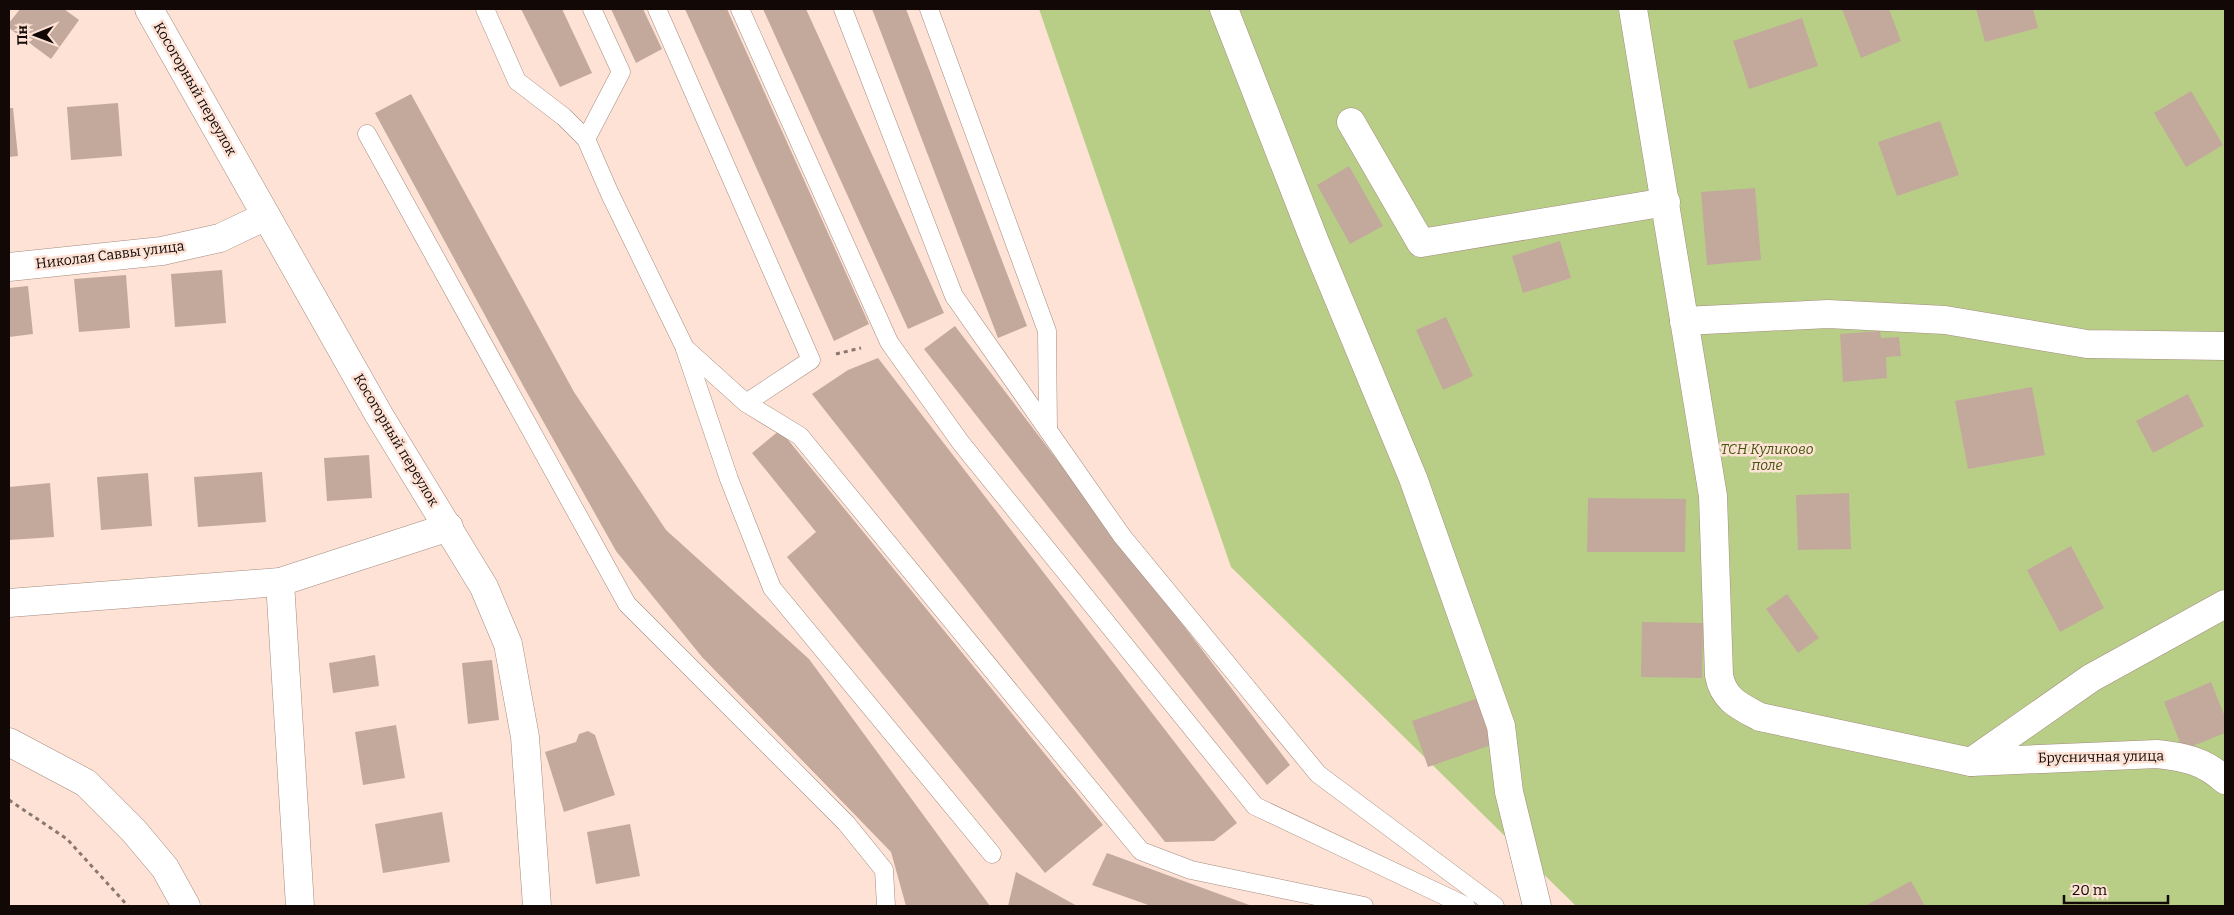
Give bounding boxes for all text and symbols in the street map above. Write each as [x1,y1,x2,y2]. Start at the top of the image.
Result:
north arrow [10,10,60,60]
street label: Косогорный переулок [150,19,241,160]
text: Пн [14,25,31,45]
street label: Николая Саввы улица [35,237,186,273]
street label: Косогорный переулок [350,371,443,510]
park label: ТСН Куликово поле [1720,441,1814,474]
street label: Брусничная улица [2038,747,2165,767]
scale bar [2064,872,2168,904]
text: 20 m [2072,881,2108,899]

